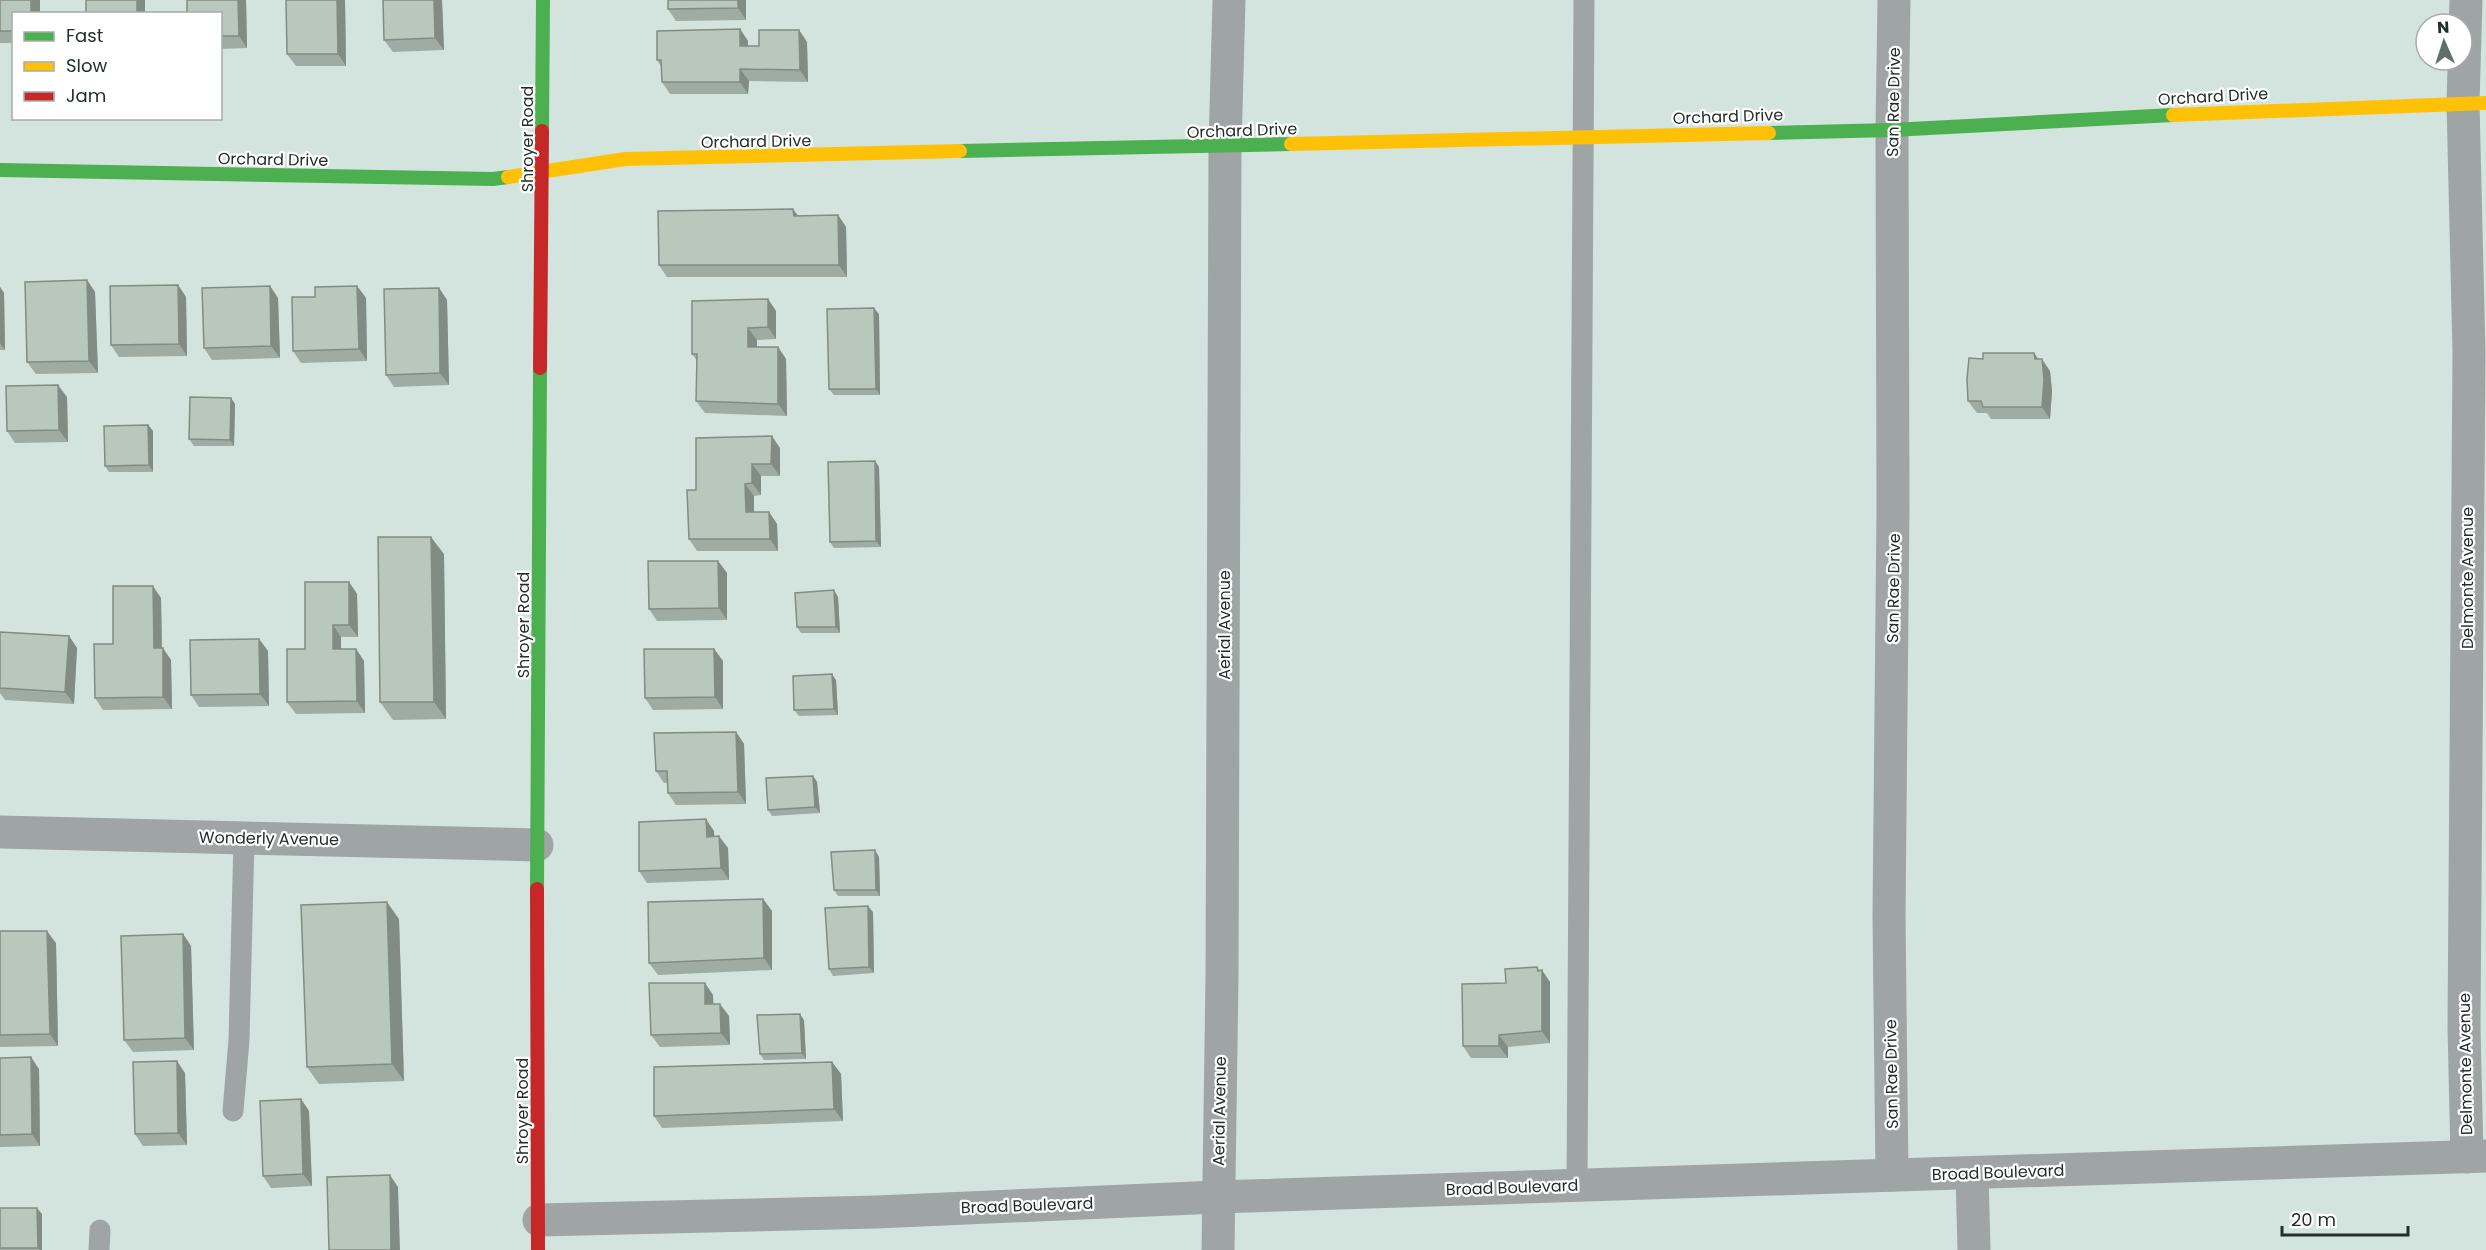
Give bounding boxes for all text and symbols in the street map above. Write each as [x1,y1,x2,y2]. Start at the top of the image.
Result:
legend [12,12,222,120]
north arrow [2414,12,2474,72]
text: N [2437,16,2450,39]
text: Fast [66,23,103,48]
street label: San Rae Drive [1881,47,1906,157]
text: Slow [66,53,108,78]
street label: Orchard Drive [2157,82,2269,111]
text: Jam [66,83,106,108]
street label: Shroyer Road [516,86,539,192]
street label: Orchard Drive [1672,103,1784,130]
street label: Orchard Drive [1186,117,1298,144]
street label: Orchard Drive [701,129,812,154]
street label: Orchard Drive [218,147,329,172]
street label: Delmonte Avenue [2456,507,2479,649]
street label: San Rae Drive [1881,533,1906,643]
street label: Aerial Avenue [1213,570,1236,680]
street label: Shroyer Road [512,572,535,678]
street label: Wonderly Avenue [199,826,339,851]
street label: Delmonte Avenue [2453,993,2478,1135]
street label: San Rae Drive [1879,1019,1904,1129]
street label: Aerial Avenue [1207,1056,1232,1166]
street label: Shroyer Road [511,1058,534,1164]
street label: Broad Boulevard [1931,1159,2065,1186]
street label: Broad Boulevard [1445,1174,1579,1201]
street label: Broad Boulevard [960,1192,1094,1219]
scale bar [2282,1199,2408,1237]
text: 20 m [2291,1207,2336,1232]

